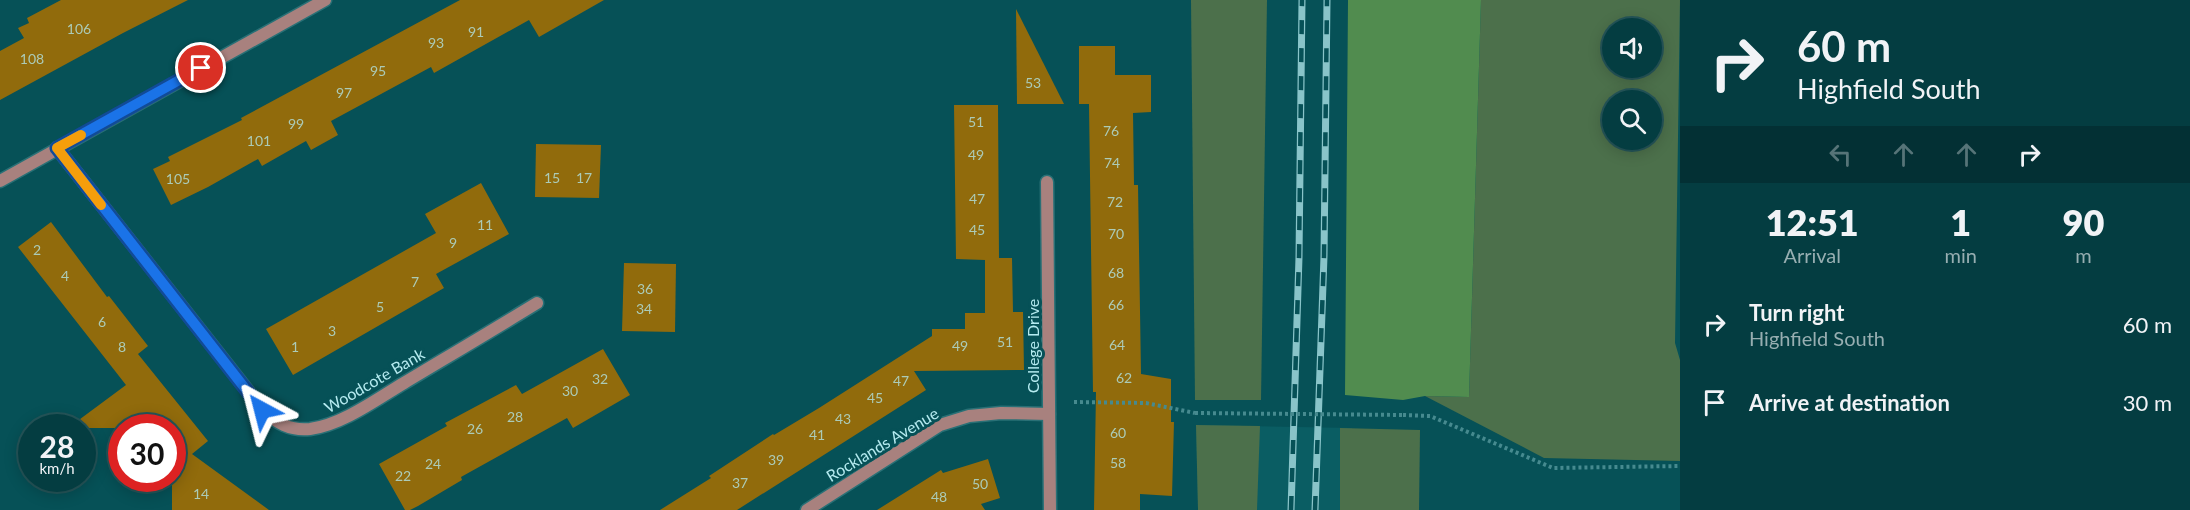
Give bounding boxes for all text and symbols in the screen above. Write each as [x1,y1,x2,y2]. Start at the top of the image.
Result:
map controls [1602,18,1662,150]
button: sound [1602,18,1662,78]
house number: 106 [67,20,91,37]
text: 60 m [1797,21,1891,71]
house number: 91 [468,23,484,40]
icon: right [1698,24,1776,102]
house number: 93 [428,34,444,51]
pin [175,42,226,93]
house number: 108 [20,50,44,67]
icon: arrive [184,51,217,84]
house number: 95 [370,62,386,79]
text: Highfield South [1797,72,1981,105]
house number: 53 [1025,74,1041,91]
house number: 97 [336,84,352,101]
button: search [1602,90,1662,150]
house number: 51 [968,113,984,130]
house number: 99 [288,115,304,132]
house number: 76 [1103,122,1119,139]
house number: 101 [247,132,271,149]
icon: left [1824,138,1857,171]
icon: ahead [1887,138,1920,171]
icon: ahead [1950,138,1983,171]
icon: right [2013,138,2046,171]
house number: 49 [968,146,984,163]
house number: 74 [1104,154,1120,171]
house number: 15 [544,169,560,186]
house number: 17 [576,169,592,186]
house number: 105 [166,170,190,187]
house number: 47 [969,190,985,207]
house number: 72 [1107,193,1123,210]
text: 12:51 [1766,200,1859,244]
text: 1 [1950,200,1971,244]
text: 90 [2063,200,2104,244]
house number: 11 [477,216,493,233]
house number: 45 [969,221,985,238]
house number: 70 [1108,225,1124,242]
house number: 9 [449,234,457,251]
house number: 2 [33,241,41,258]
text: Arrival [1783,243,1841,267]
text: min [1944,243,1977,267]
text: m [2075,243,2092,267]
house number: 68 [1108,264,1124,281]
house number: 4 [61,267,69,284]
house number: 7 [411,273,419,290]
house number: 36 [637,280,653,297]
house number: 66 [1108,296,1124,313]
house number: 5 [376,298,384,315]
street label: College Drive [1023,299,1042,393]
text: Turn right [1749,299,1844,326]
house number: 34 [636,300,652,317]
icon: right [1698,308,1731,341]
text: 60 m [2123,311,2172,338]
house number: 6 [98,313,106,330]
house number: 3 [328,322,336,339]
text: Highfield South [1749,326,1885,350]
house number: 51 [997,333,1013,350]
house number: 64 [1109,336,1125,353]
house number: 49 [952,337,968,354]
house number: 8 [118,338,126,355]
house number: 1 [291,338,299,355]
street label: Woodcote Bank [320,343,428,416]
house number: 62 [1116,369,1132,386]
house number: 32 [592,370,608,387]
house number: 47 [893,372,909,389]
position arrow [230,378,294,442]
house number: 30 [562,382,578,399]
icon: arrive [1698,386,1731,419]
house number: 45 [867,389,883,406]
text: Arrive at destination [1749,389,1950,416]
text: 30 m [2123,389,2172,416]
street label: Rocklands Avenue [822,403,942,485]
house number: 28 [507,408,523,425]
house number: 43 [835,410,851,427]
speed limit sign: 30 [108,414,186,492]
house number: 26 [467,420,483,437]
house number: 60 [1110,424,1126,441]
house number: 41 [809,426,825,443]
text: 28 [40,428,74,464]
house number: 39 [768,451,784,468]
house number: 58 [1110,454,1126,471]
house number: 24 [425,455,441,472]
text: km/h [39,459,75,477]
house number: 22 [395,467,411,484]
house number: 37 [732,474,748,491]
house number: 50 [972,475,988,492]
house number: 14 [193,485,209,502]
house number: 48 [931,488,947,505]

